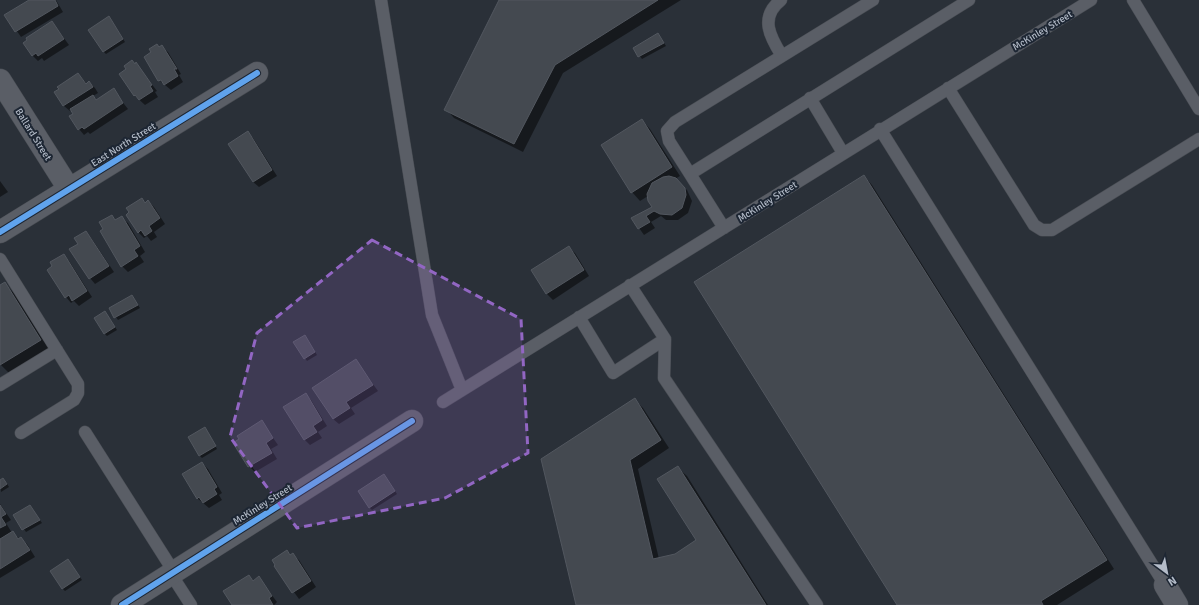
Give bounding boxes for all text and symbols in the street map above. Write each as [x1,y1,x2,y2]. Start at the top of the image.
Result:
street label: McKinley Street [1010,8,1075,53]
street label: Ballard Street [12,106,54,163]
street label: East North Street [89,120,158,169]
street label: McKinley Street [736,179,800,225]
street label: McKinley Street [231,482,295,528]
north arrow [1147,553,1187,593]
text: N [1165,574,1179,589]

